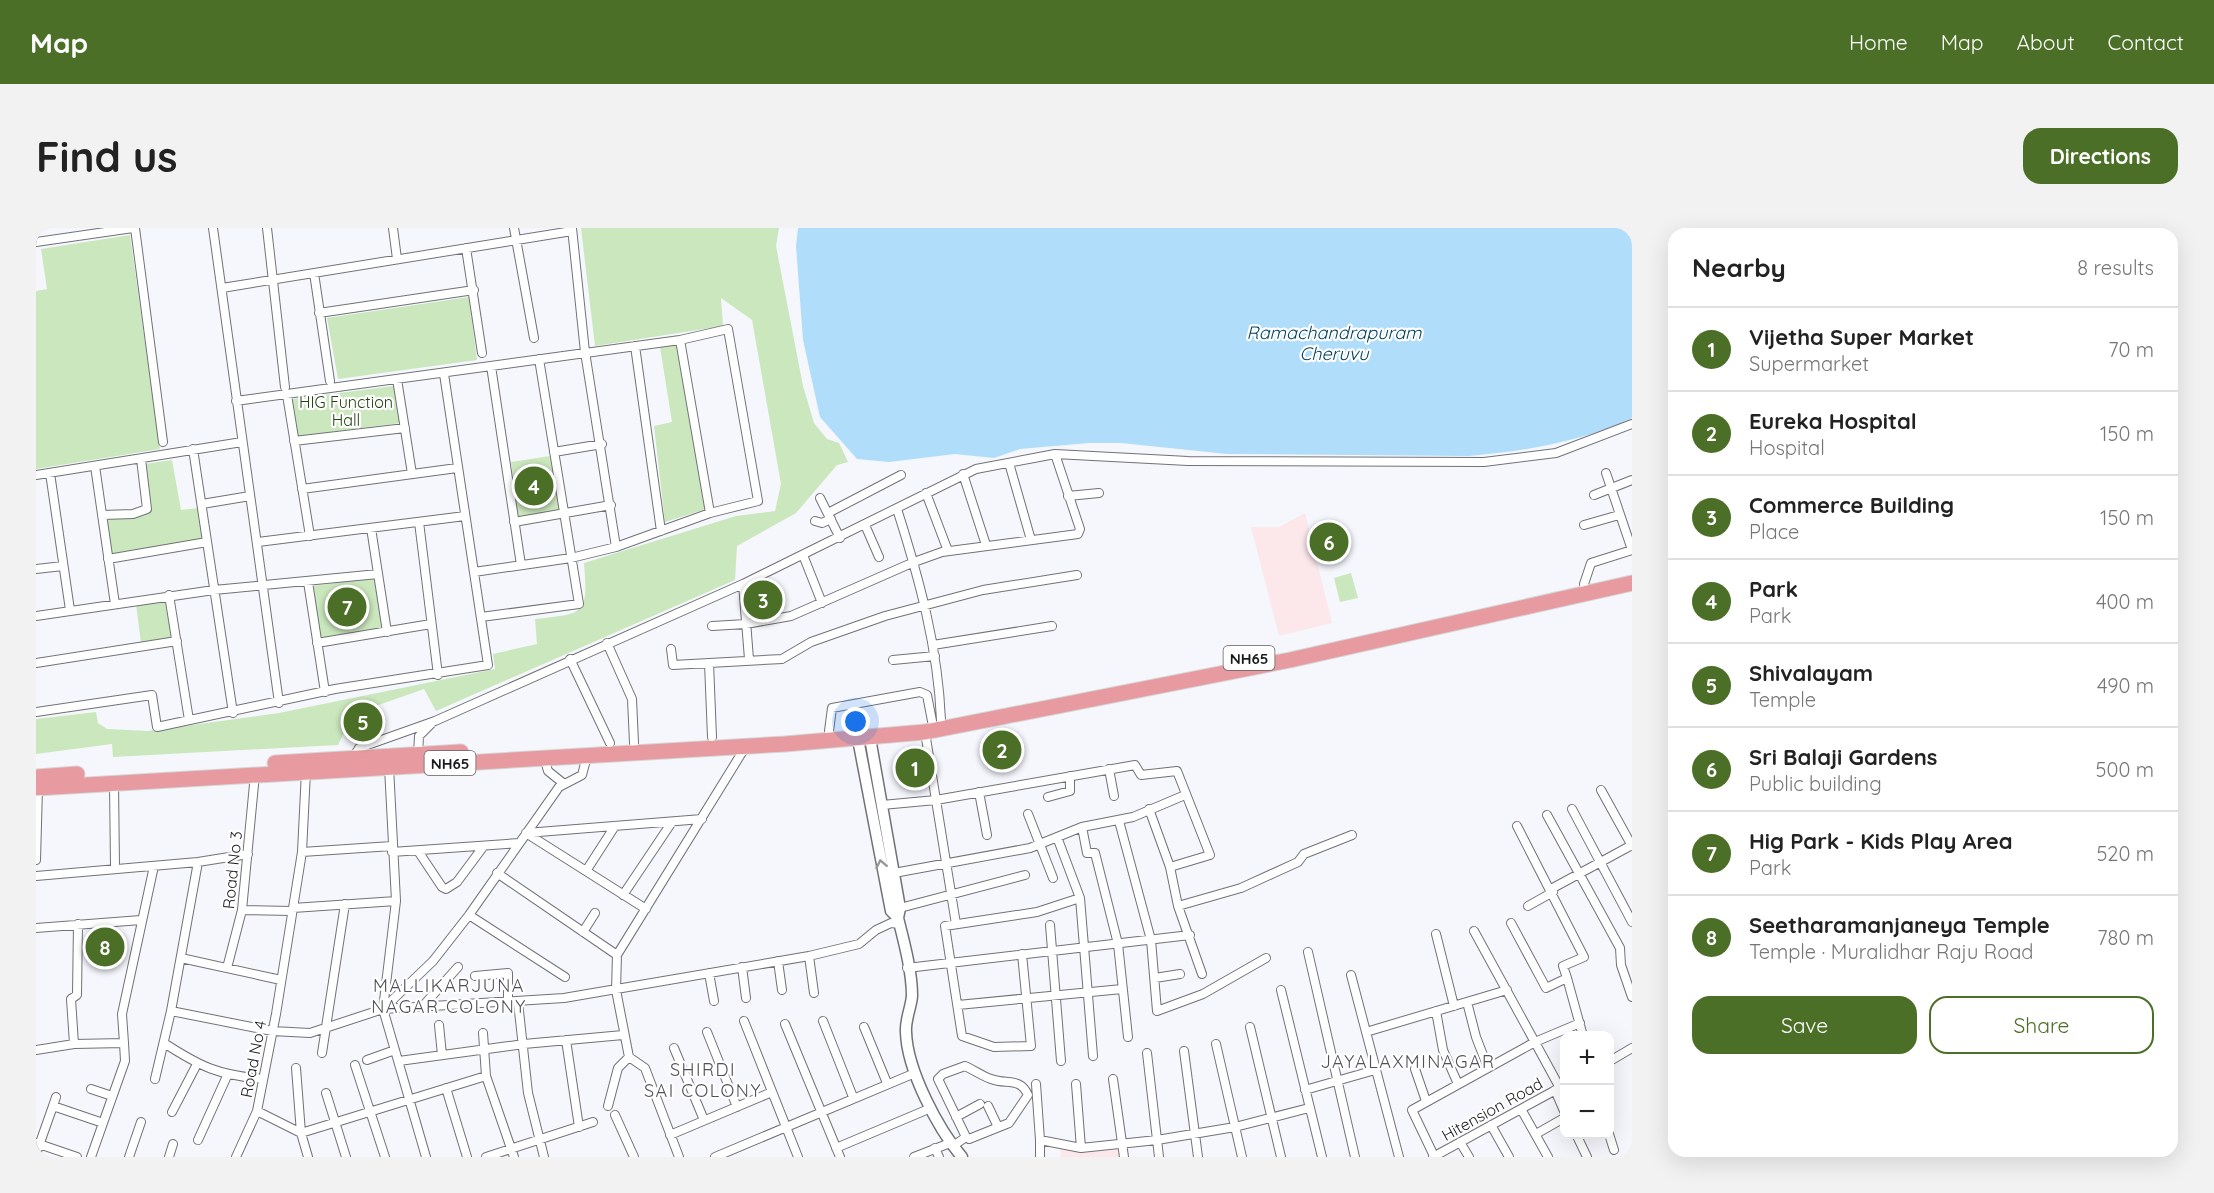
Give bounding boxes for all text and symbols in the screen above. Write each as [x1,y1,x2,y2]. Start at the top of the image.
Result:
text: Map [30,25,88,60]
text: Home [1849,29,1908,55]
text: Map [1941,29,1984,55]
text: About [2017,29,2075,55]
text: Contact [2108,29,2184,55]
button: Directions [2023,128,2178,184]
text: Find us [36,130,178,183]
text: Nearby [1692,251,1786,284]
text: 8 results [2077,255,2154,280]
water label: Ramachandrapuram Cheruvu [1247,321,1422,365]
text: Vijetha Super Market [1749,323,1974,351]
text: 1 [1708,337,1715,362]
text: 70 m [2108,337,2154,362]
text: Supermarket [1749,351,1869,376]
park label: HIG Function Hall [299,392,393,430]
text: Eureka Hospital [1749,407,1917,435]
text: 2 [1706,421,1717,446]
text: 150 m [2100,421,2154,446]
text: Hospital [1749,435,1825,460]
pin: 4 [514,464,554,508]
text: Commerce Building [1749,491,1954,519]
text: 3 [1706,505,1717,530]
text: 150 m [2100,505,2154,530]
text: Place [1749,519,1799,544]
pin: 6 [1310,520,1348,564]
text: Park [1749,575,1798,603]
pin: 3 [744,578,782,622]
pin: 7 [328,584,366,629]
text: 4 [1706,589,1717,614]
text: 400 m [2096,589,2154,614]
text: Park [1749,603,1791,628]
road number: NH65 [1224,646,1274,670]
text: Shivalayam [1749,659,1873,687]
text: 5 [1706,673,1717,698]
text: 490 m [2097,673,2154,698]
text: Temple [1749,687,1816,712]
pin: 5 [344,700,382,744]
your location [841,707,870,736]
pin: 2 [982,728,1022,772]
text: Sri Balaji Gardens [1749,743,1937,771]
pin: 1 [896,746,934,790]
road number: NH65 [424,751,476,775]
text: 6 [1706,757,1717,782]
text: 500 m [2096,757,2154,782]
text: Public building [1749,771,1882,796]
text: Hig Park - Kids Play Area [1749,827,2013,855]
street label: Road No 3 [218,830,246,910]
text: 7 [1706,841,1717,866]
text: 520 m [2096,841,2154,866]
text: Park [1749,855,1791,880]
one-way arrow [875,859,888,869]
text: Seetharamanjaneya Temple [1749,911,2050,939]
pin: 8 [86,924,124,970]
text: 8 [1706,925,1717,950]
text: 780 m [2097,925,2154,950]
text: Temple · Muralidhar Raju Road [1749,939,2033,964]
district label: MALLIKARJUNA NAGAR COLONY [371,974,527,1018]
button: Save [1692,996,1917,1054]
button: Share [1929,996,2154,1054]
street label: Road No 4 [236,1019,270,1099]
map controls [1560,1031,1614,1139]
button: + [1560,1031,1614,1085]
district label: JAYALAXMINAGAR [1320,1050,1496,1073]
district label: SHIRDI SAI COLONY [644,1058,762,1102]
street label: Hitension Road [1438,1073,1546,1145]
button: − [1560,1085,1614,1139]

